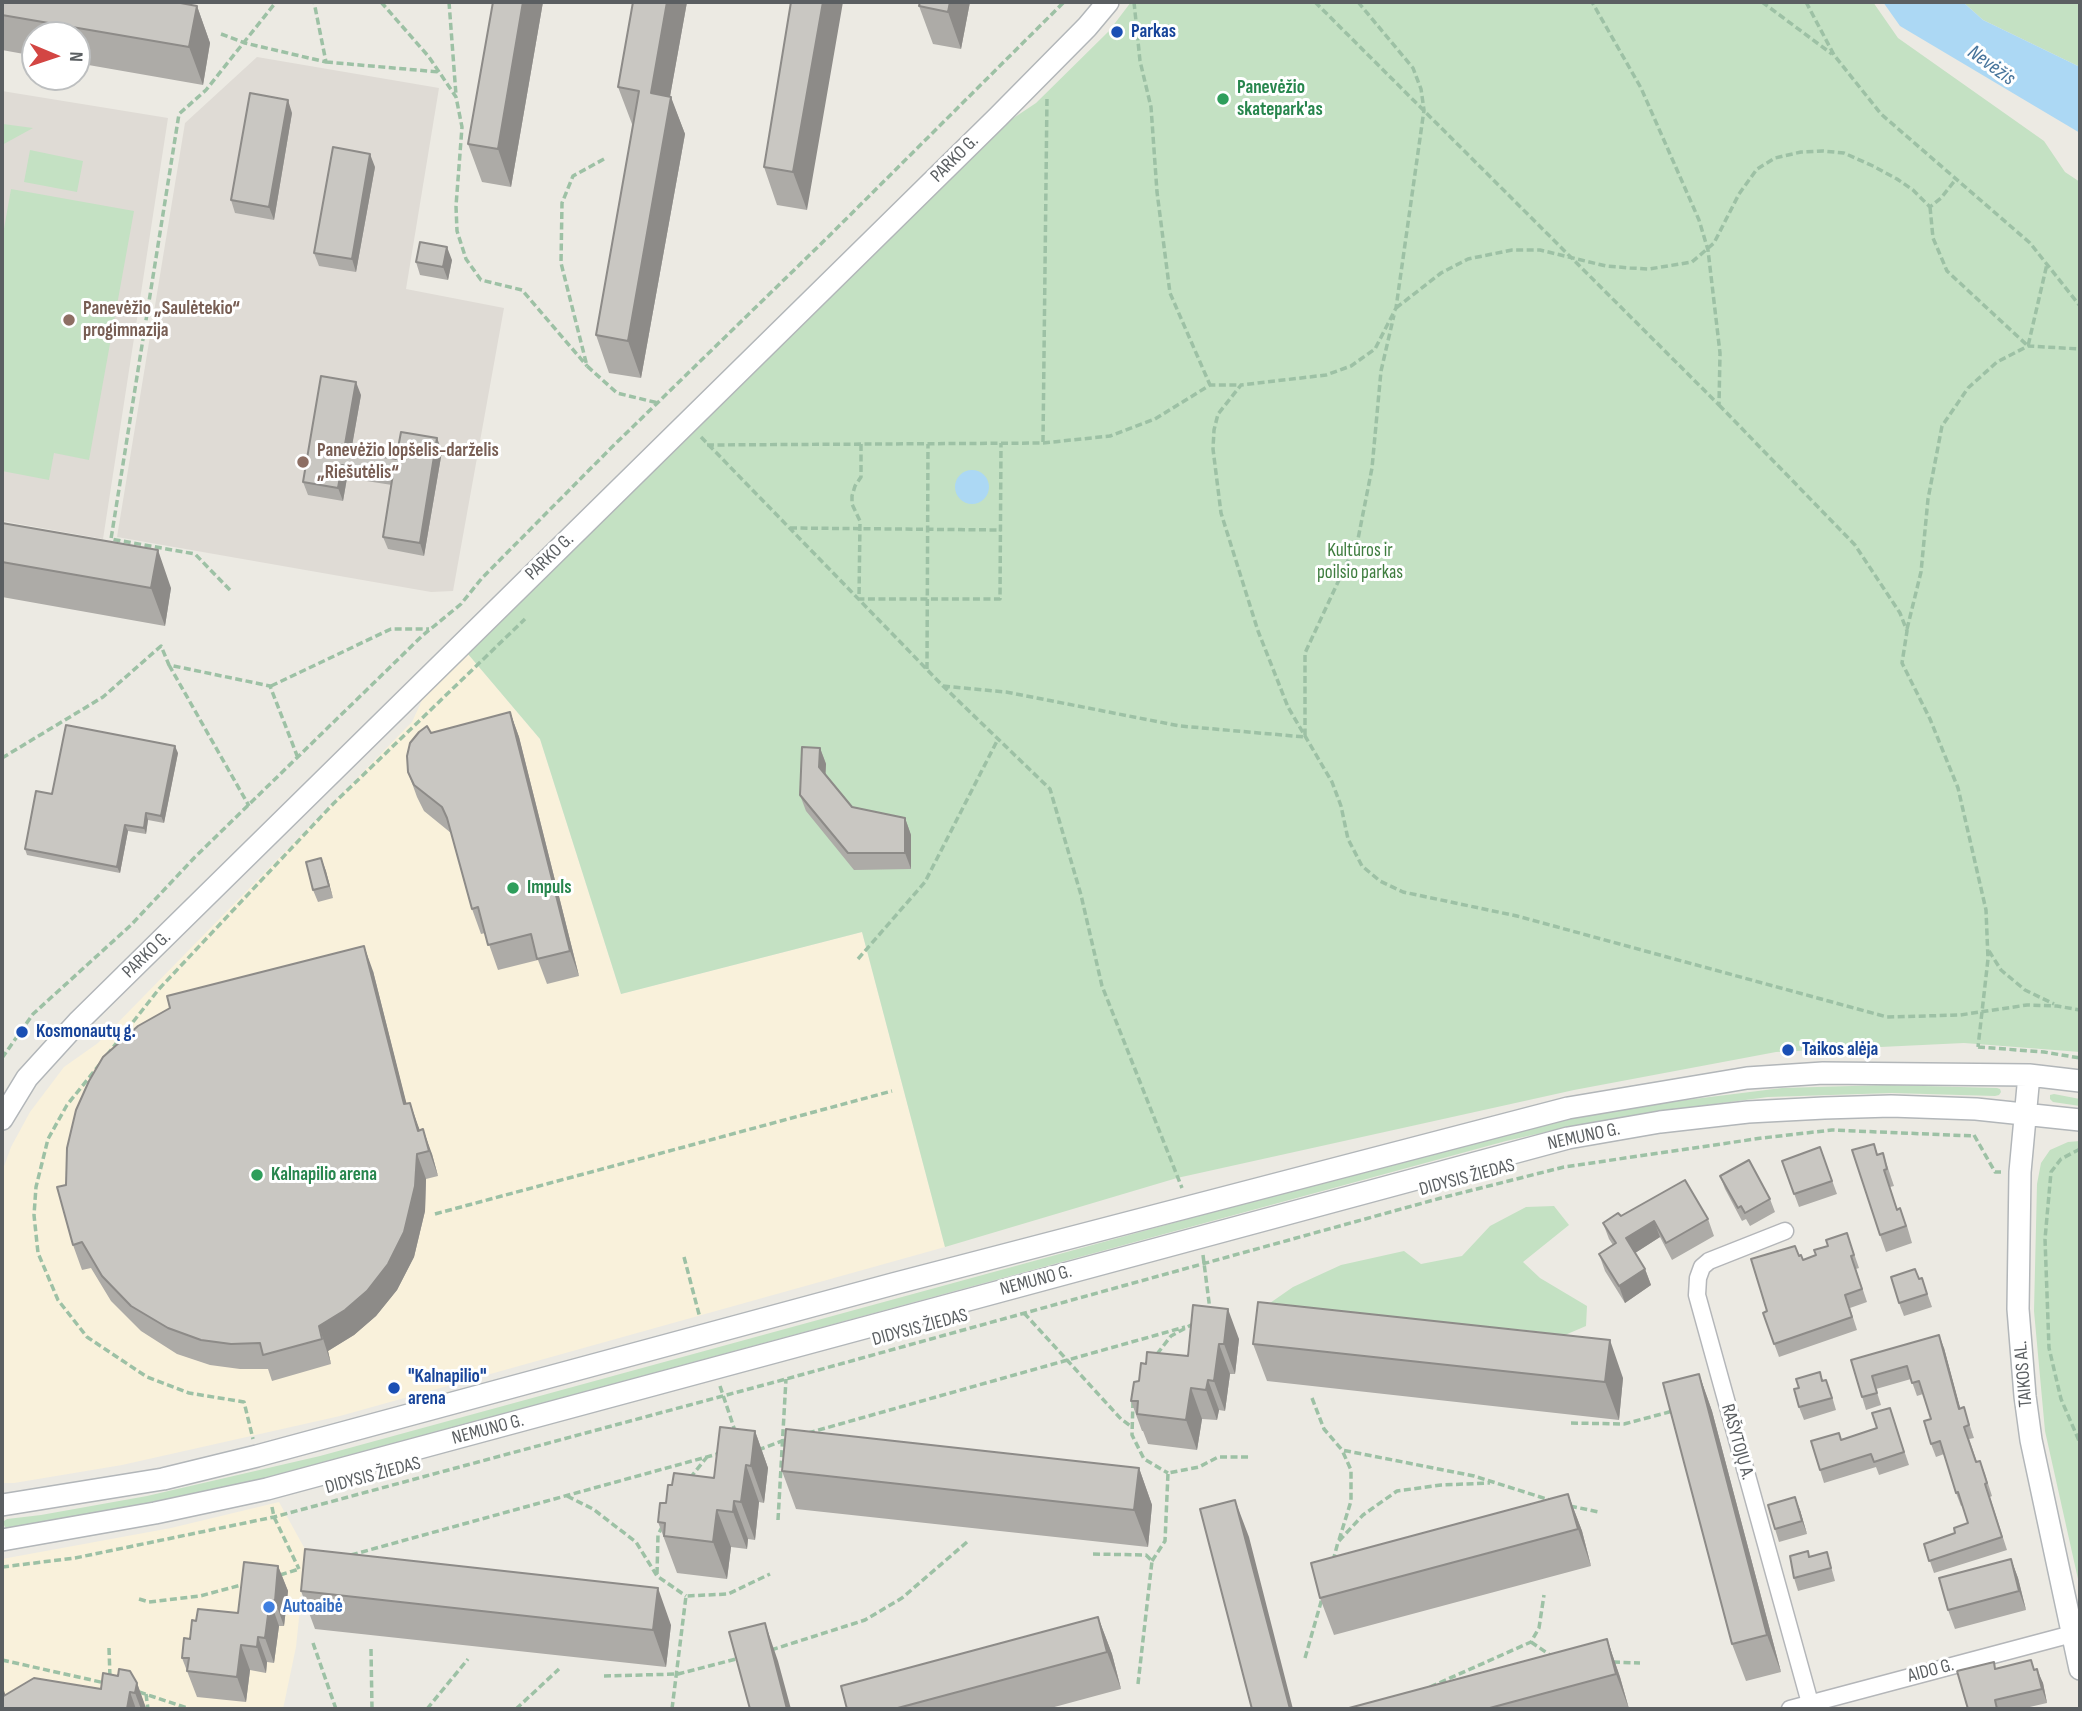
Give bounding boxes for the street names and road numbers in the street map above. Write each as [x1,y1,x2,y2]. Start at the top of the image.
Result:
street label: PARKO G. [926,130,984,188]
street label: PARKO G. [521,529,579,585]
street label: PARKO G. [118,927,176,983]
street label: NEMUNO G. [1546,1118,1622,1156]
street label: DIDYSIS ŽIEDAS [1417,1154,1517,1202]
street label: NEMUNO G. [998,1260,1074,1302]
street label: DIDYSIS ŽIEDAS [870,1304,970,1352]
street label: TAIKOS AL. [2010,1340,2038,1408]
street label: RAŠYTOJŲ A. [1715,1402,1759,1482]
street label: NEMUNO G. [450,1409,526,1451]
street label: DIDYSIS ŽIEDAS [323,1452,423,1500]
street label: AIDO G. [1905,1654,1957,1688]

